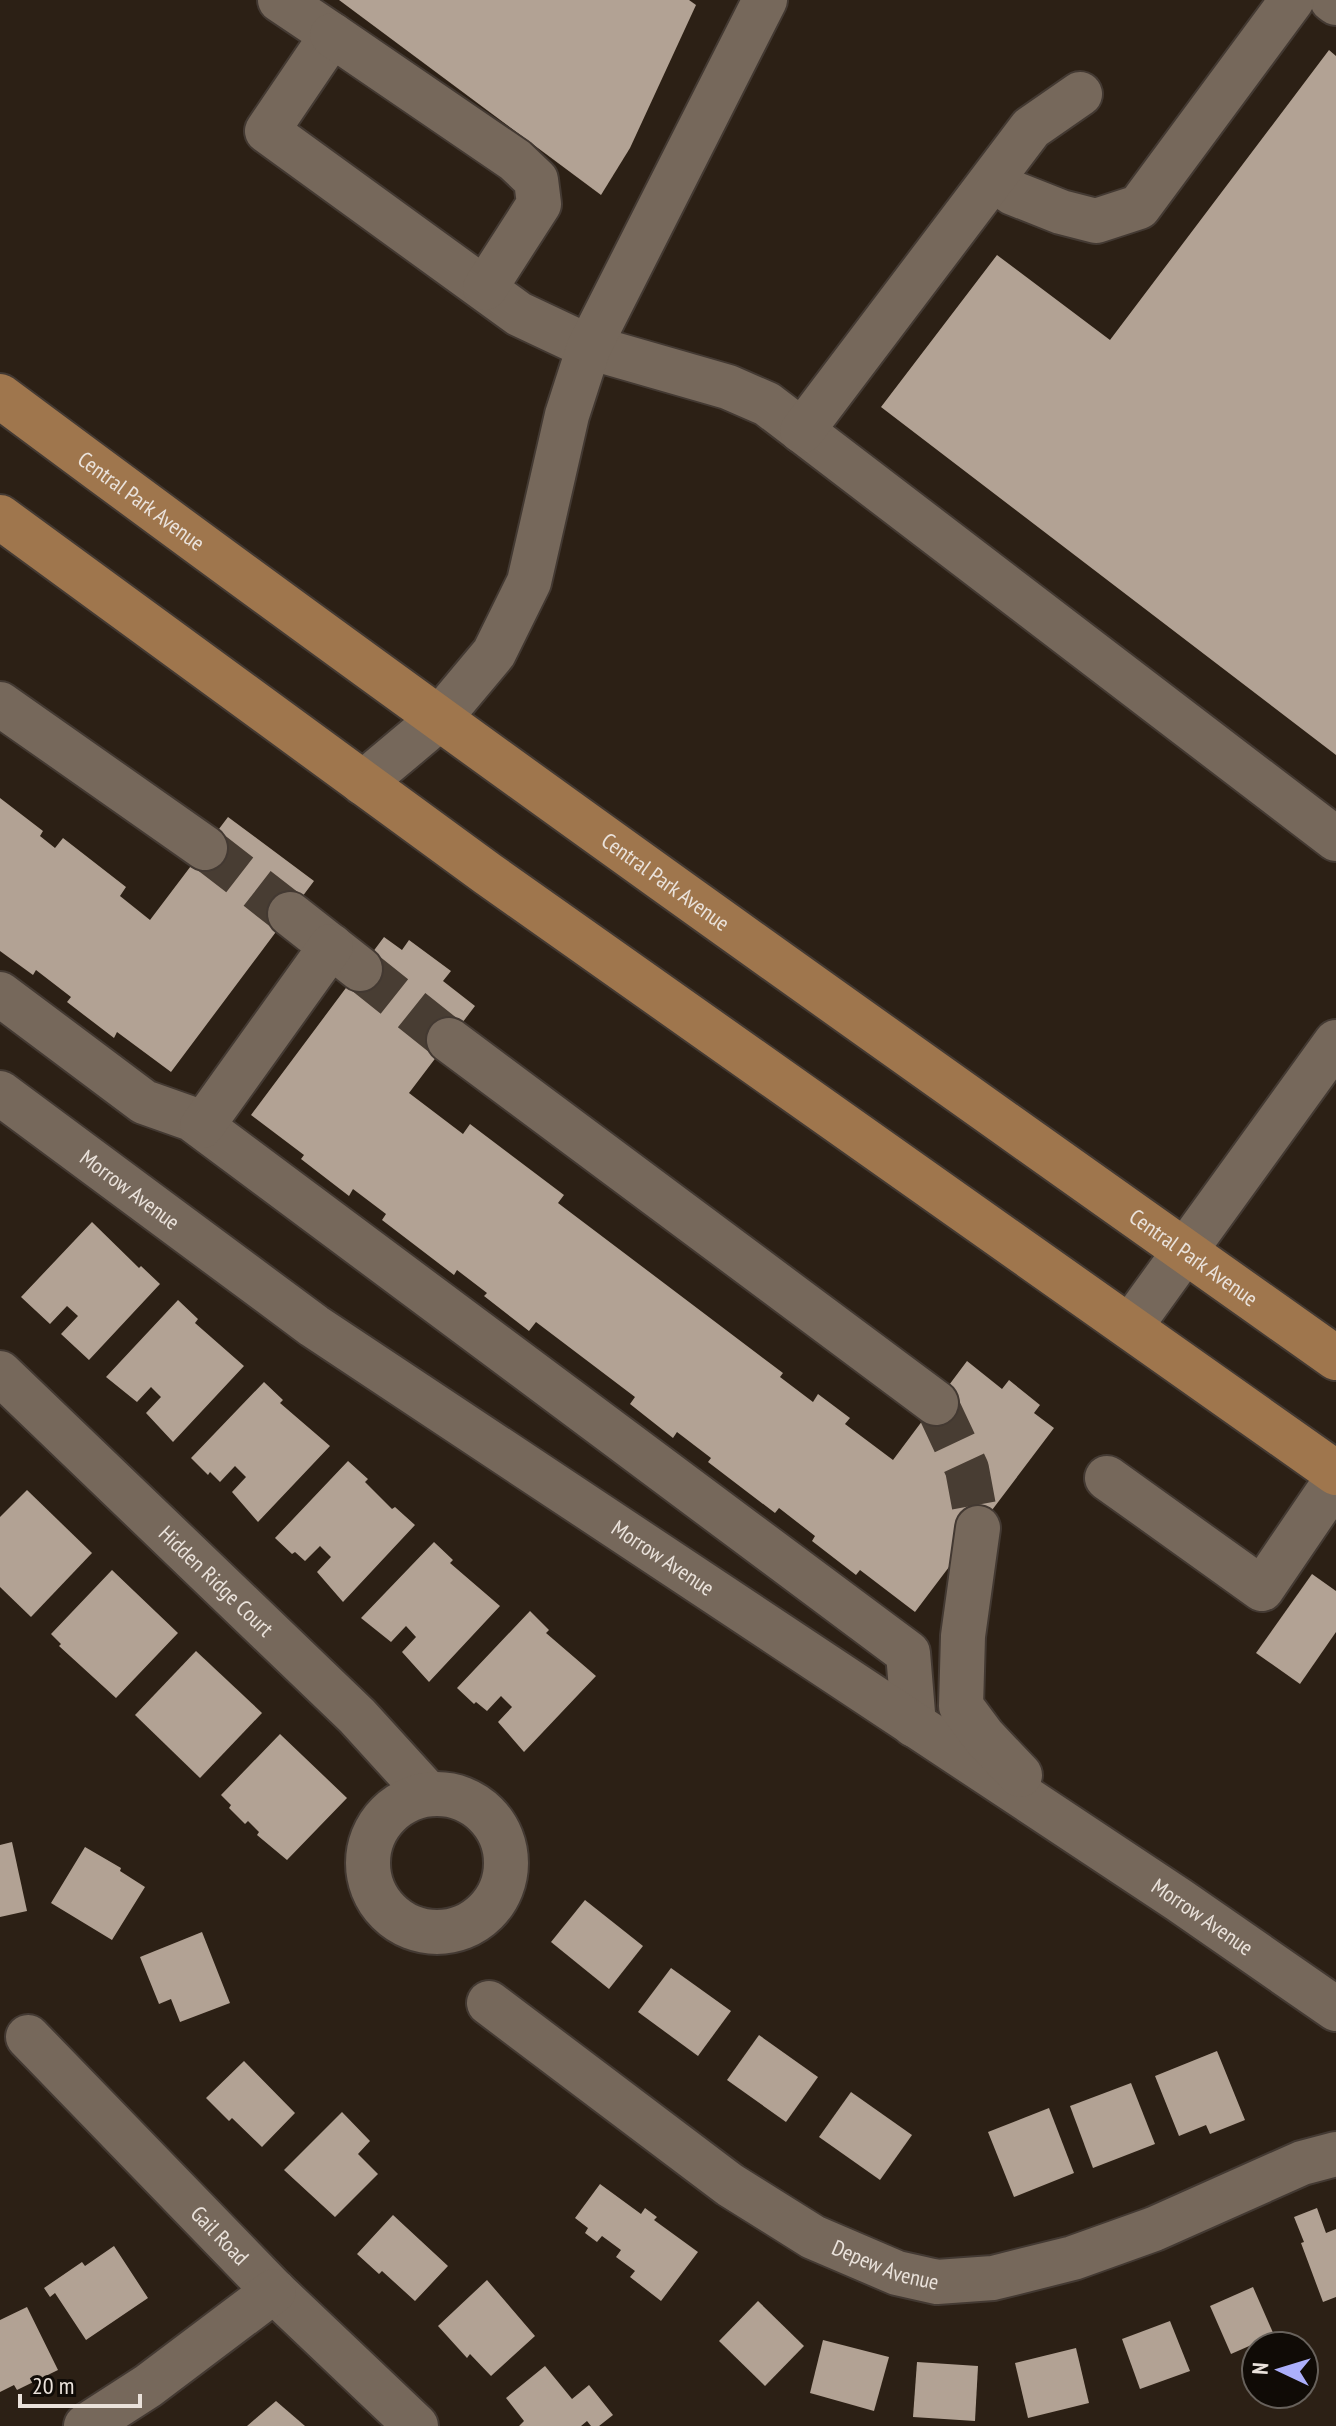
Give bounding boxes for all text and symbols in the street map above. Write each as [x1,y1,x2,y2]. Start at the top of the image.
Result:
street label: Central Park Avenue [72,445,210,557]
street label: Central Park Avenue [596,826,735,937]
street label: Morrow Avenue [75,1143,186,1236]
street label: Central Park Avenue [1124,1202,1263,1312]
street label: Morrow Avenue [607,1514,720,1602]
street label: Hidden Ridge Court [153,1519,280,1642]
street label: Morrow Avenue [1146,1872,1259,1961]
street label: Gail Road [185,2200,255,2271]
street label: Depew Avenue [828,2233,941,2296]
north arrow [1240,2330,1320,2410]
scale bar [20,2358,140,2408]
text: N [1246,2362,1274,2376]
text: 20 m [32,2370,74,2401]

